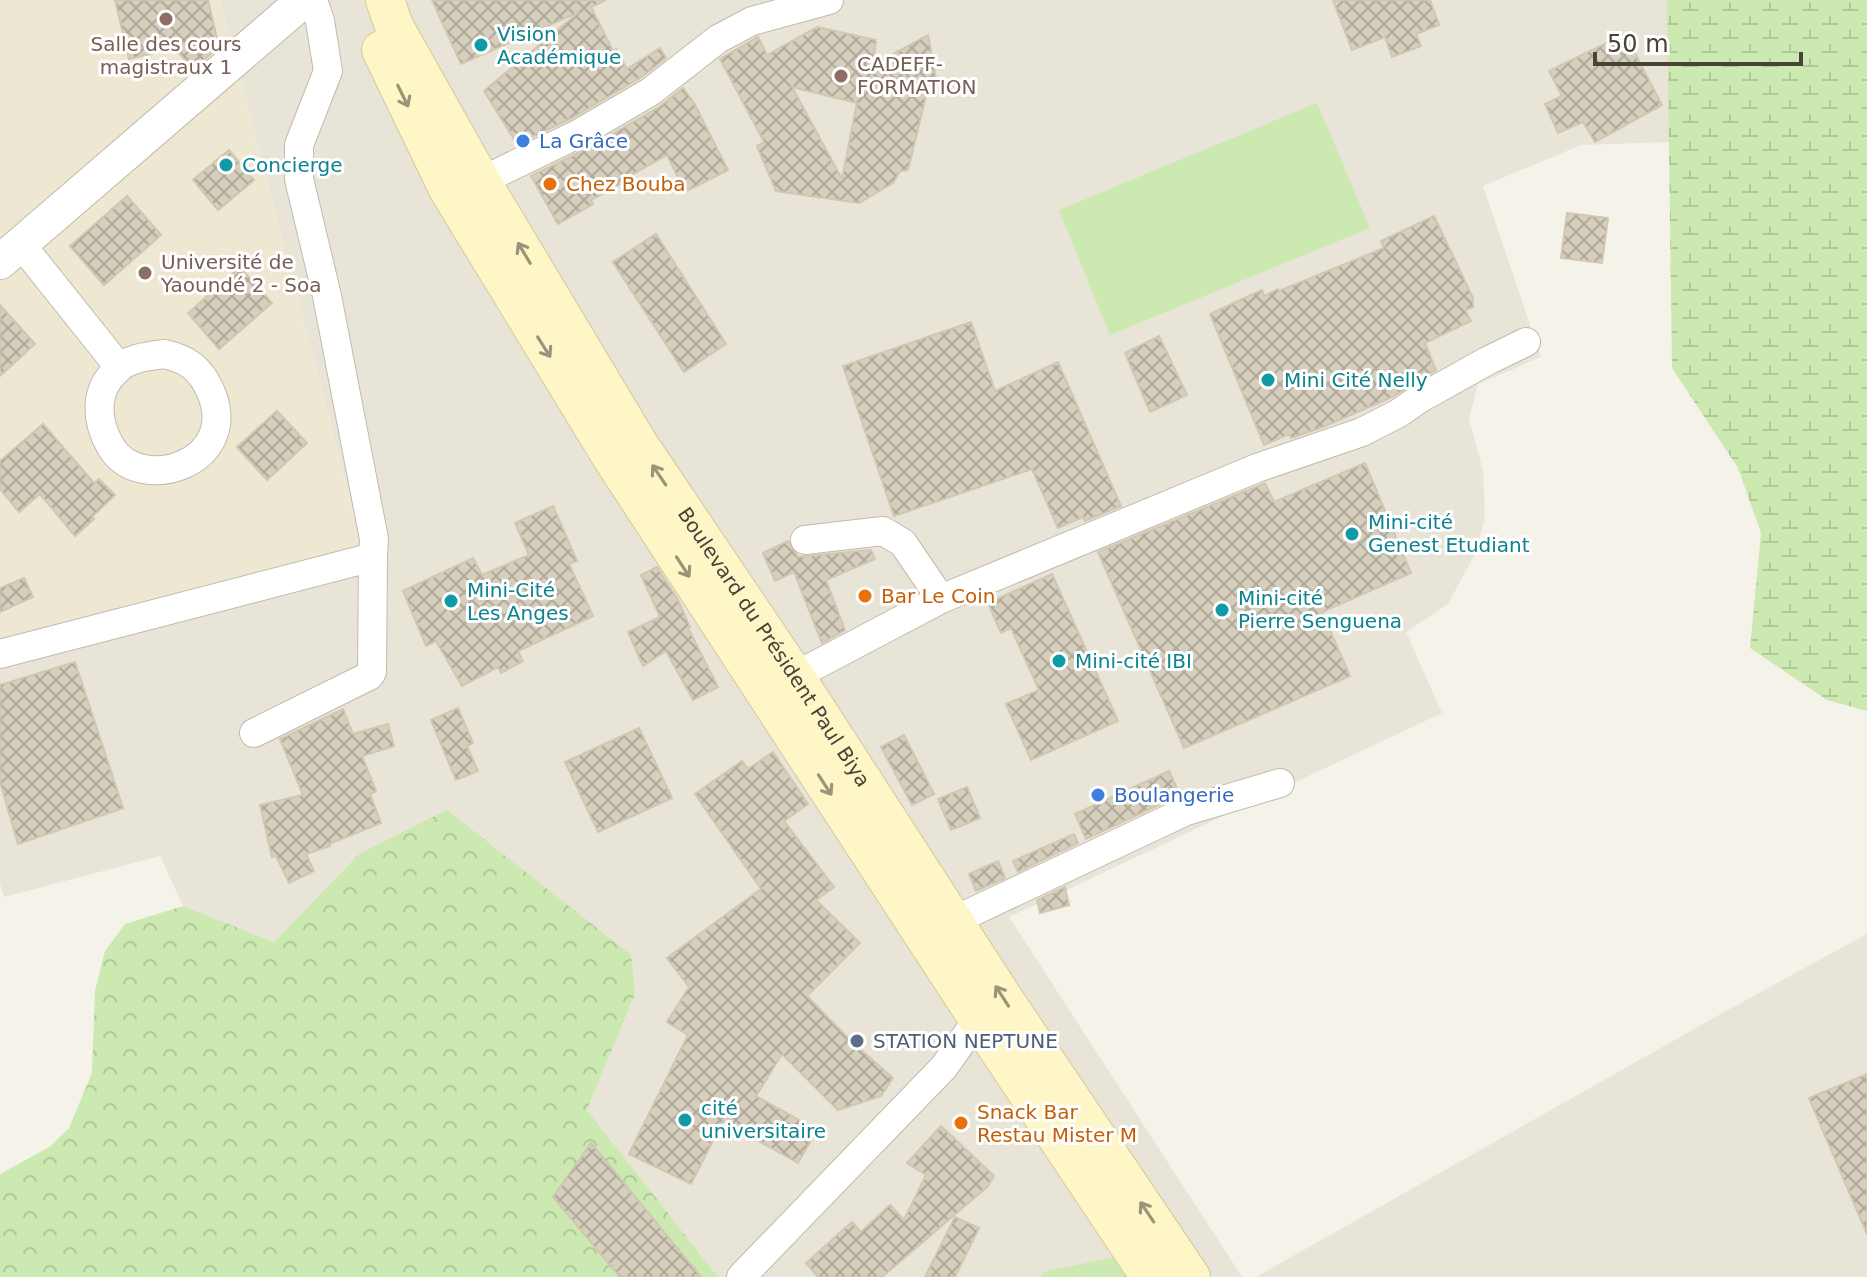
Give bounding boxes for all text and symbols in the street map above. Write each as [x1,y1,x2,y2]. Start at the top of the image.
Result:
marker: Salle des cours magistraux 1 [157,10,175,28]
scale bar [1595,16,1801,66]
place label: Vision Académique [497,22,621,69]
text: 50 m [1607,30,1669,58]
place label: Salle des cours magistraux 1 [90,32,242,79]
marker: Vision Académique [472,36,490,54]
place label: CADEFF- FORMATION [857,52,976,99]
marker: CADEFF- FORMATION [832,67,850,85]
one-way arrow [396,84,411,108]
place label: La Grâce [539,129,628,153]
marker: La Grâce [514,132,532,150]
place label: Concierge [242,153,343,177]
marker: Concierge [217,156,235,174]
place label: Chez Bouba [566,172,685,196]
marker: Chez Bouba [541,175,559,193]
one-way arrow [516,242,532,265]
place label: Université de Yaoundé 2 - Soa [160,250,322,297]
marker: Université de Yaoundé 2 - Soa [136,264,154,282]
one-way arrow [537,335,553,358]
place label: Mini Cité Nelly [1284,368,1428,392]
marker: Mini Cité Nelly [1259,371,1277,389]
one-way arrow [651,465,667,487]
street label: Boulevard du Président Paul Biya [673,503,875,791]
place label: Mini-cité Genest Etudiant [1368,510,1530,557]
marker: Mini-cité Genest Etudiant [1343,525,1361,543]
one-way arrow [675,555,692,577]
place label: Mini-Cité Les Anges [467,578,569,625]
place label: Bar Le Coin [881,584,995,608]
place label: Mini-cité Pierre Senguena [1238,586,1402,633]
marker: Bar Le Coin [856,587,874,605]
marker: Mini-Cité Les Anges [442,592,460,610]
marker: Mini-cité Pierre Senguena [1213,601,1231,619]
place label: Mini-cité IBI [1075,649,1192,673]
marker: Mini-cité IBI [1050,652,1068,670]
one-way arrow [817,773,834,795]
place label: Boulangerie [1114,783,1234,807]
marker: Boulangerie [1089,786,1107,804]
one-way arrow [994,986,1011,1008]
place label: STATION NEPTUNE [873,1029,1058,1053]
marker: STATION NEPTUNE [848,1032,866,1050]
place label: cité universitaire [701,1096,826,1143]
place label: Snack Bar Restau Mister M [977,1100,1137,1147]
marker: cité universitaire [676,1111,694,1129]
marker: Snack Bar Restau Mister M [952,1114,970,1132]
one-way arrow [1139,1202,1156,1224]

